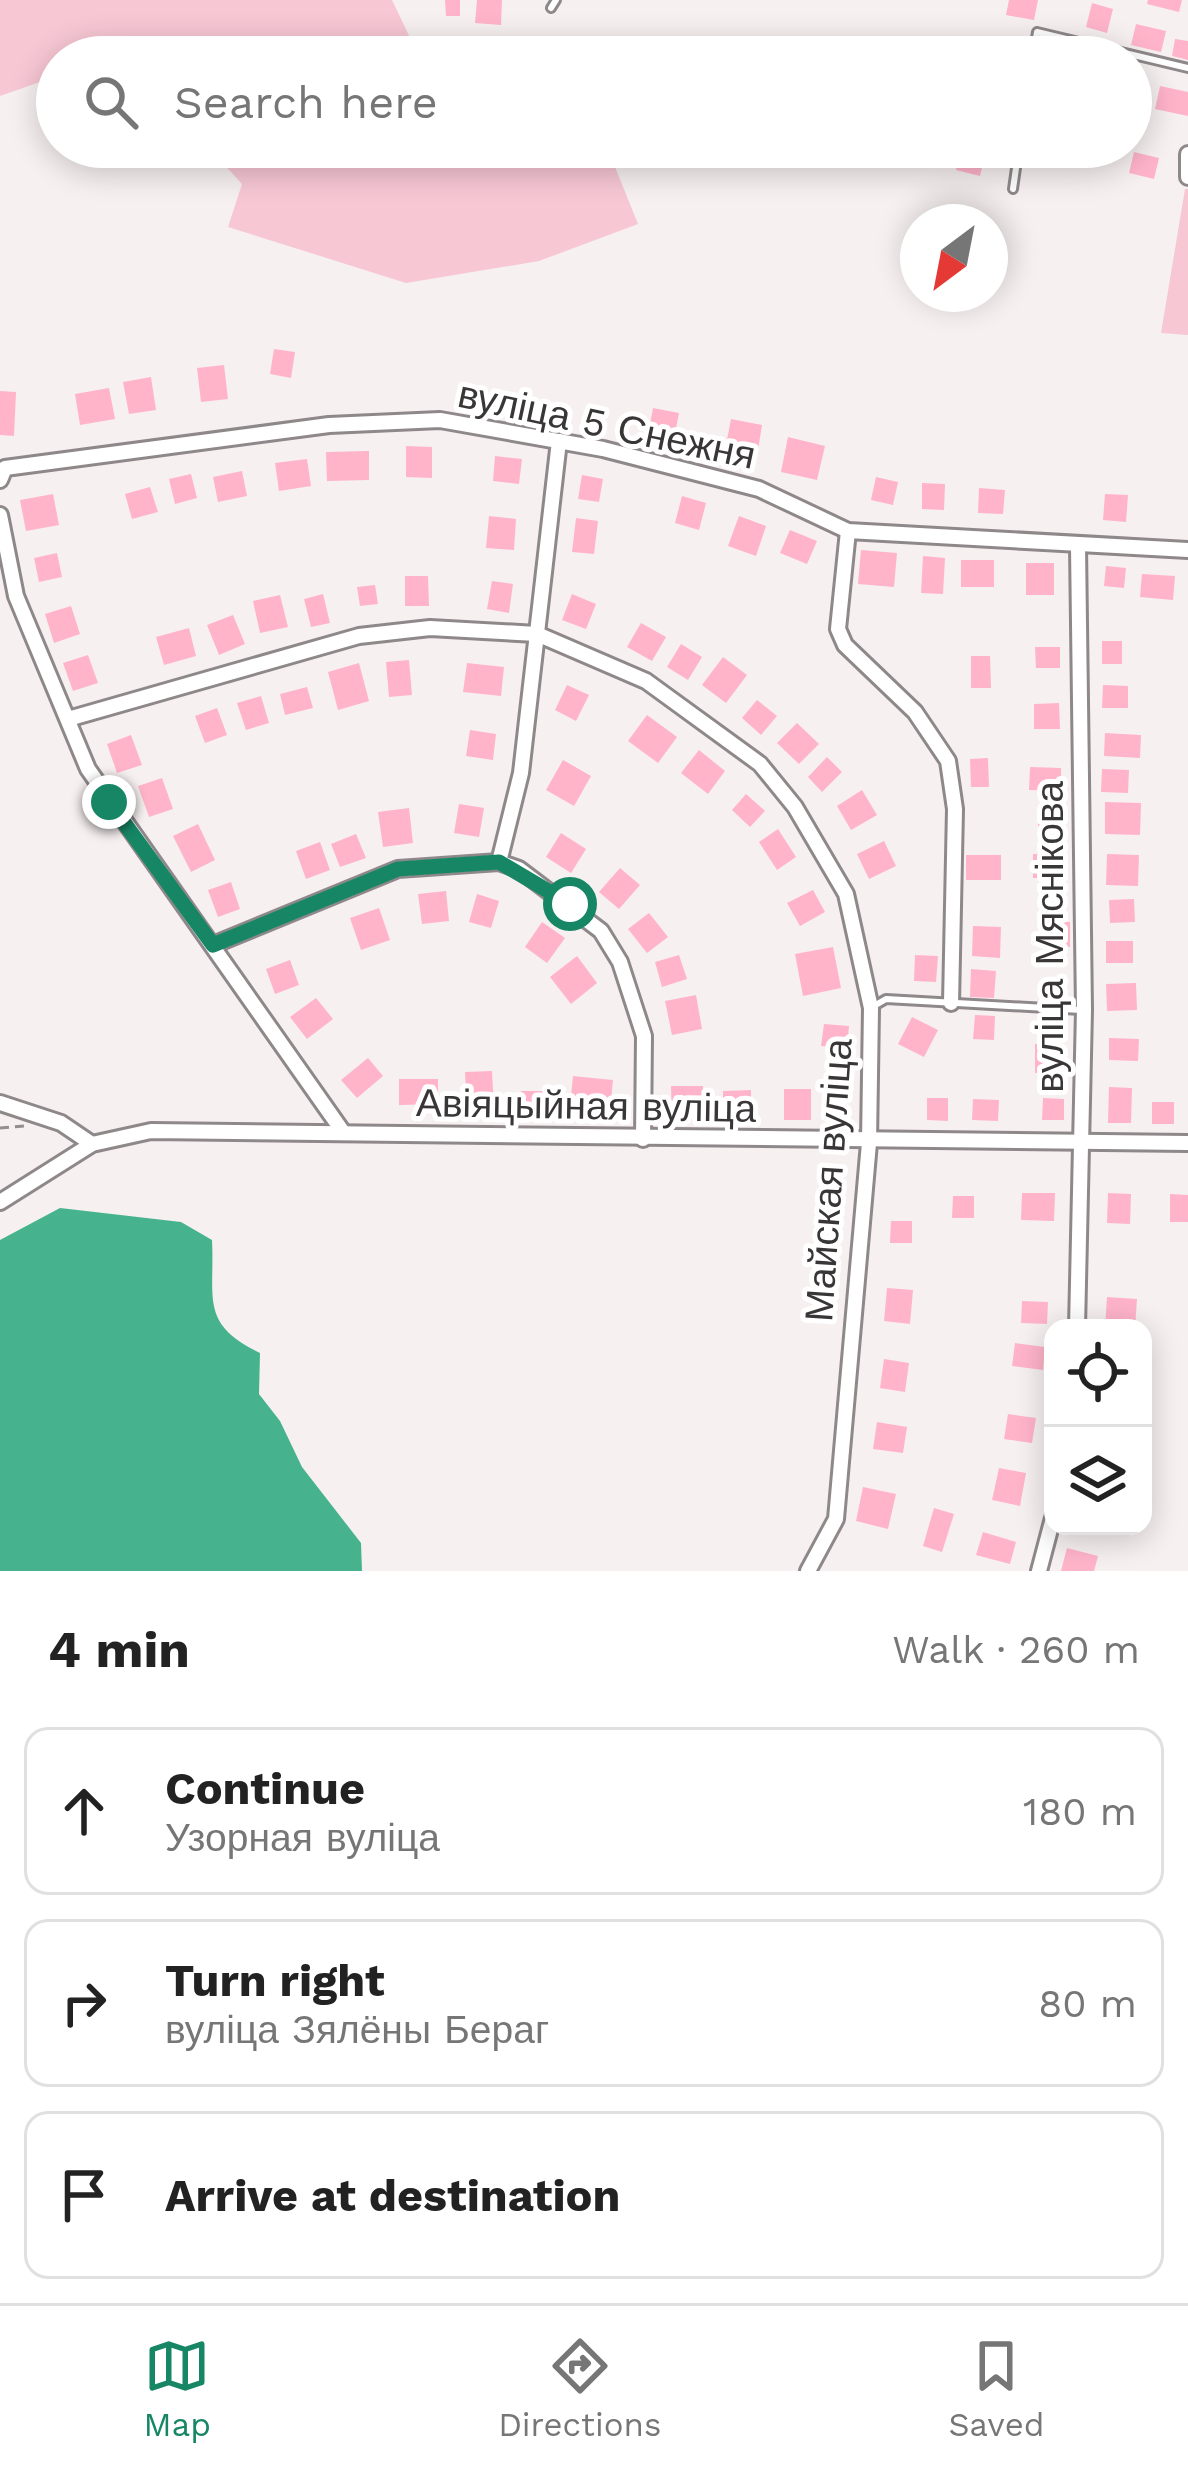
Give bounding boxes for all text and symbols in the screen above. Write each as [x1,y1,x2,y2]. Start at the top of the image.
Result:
search box [36,36,1152,168]
icon: search [78,69,144,135]
text: Search here [174,76,438,129]
north arrow [900,204,1008,312]
street label: вуліца 5 Снежня [454,371,760,478]
route end [82,775,136,829]
street label: вуліца Мяснікова [1027,781,1072,1093]
route start [543,877,597,931]
street label: Майская вуліца [796,1037,861,1323]
street label: Авіяцыйная вуліца [415,1080,757,1131]
map controls [1044,1319,1152,1535]
button: locate [1044,1319,1152,1427]
button: layers [1044,1427,1152,1535]
text: 4 min [48,1620,190,1679]
text: Walk · 260 m [892,1627,1140,1672]
text: Continue [165,1762,365,1815]
icon: ahead [51,1778,117,1844]
text: 180 m [1023,1789,1137,1834]
text: Узорная вуліца [165,1815,440,1860]
text: Turn right [165,1954,385,2007]
icon: right [51,1970,117,2036]
text: 80 m [1038,1981,1137,2026]
text: вуліца Зялёны Бераг [165,2007,549,2052]
icon: arrive [51,2162,117,2228]
text: Arrive at destination [165,2169,620,2222]
tab: Map [144,2333,211,2444]
tab: Directions [498,2333,661,2444]
tab: Saved [949,2333,1044,2444]

